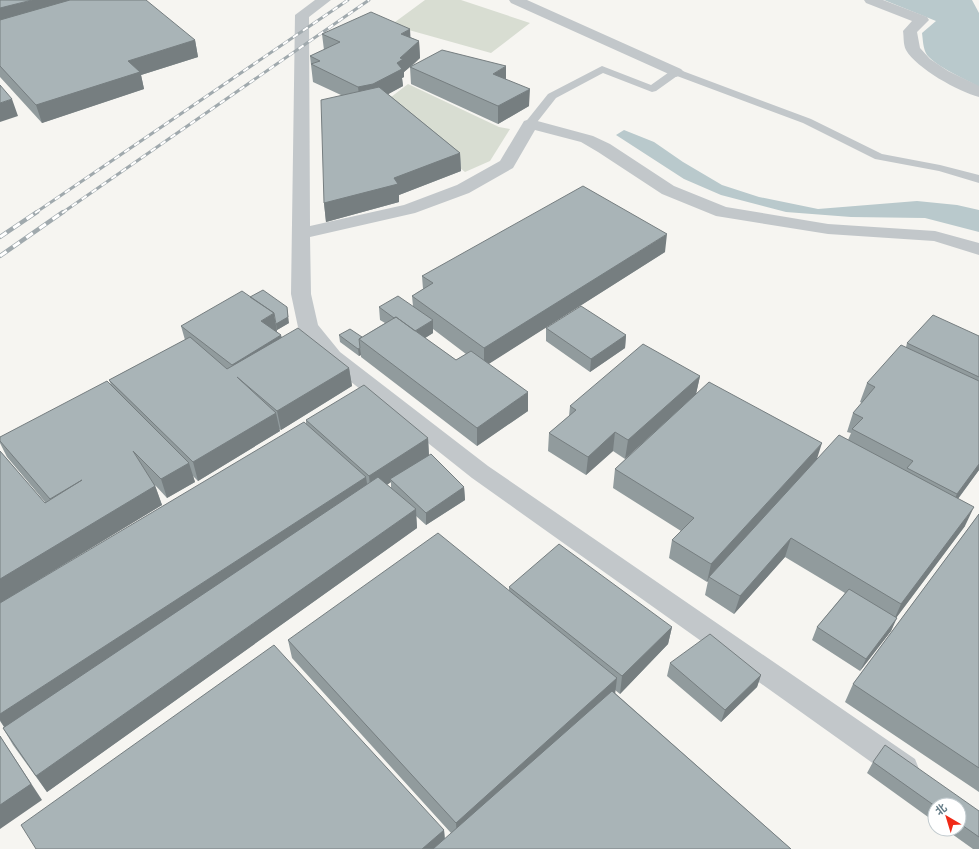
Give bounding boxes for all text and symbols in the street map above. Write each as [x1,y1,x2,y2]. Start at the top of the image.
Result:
north arrow [927,797,967,837]
text: 北 [932,799,949,818]

